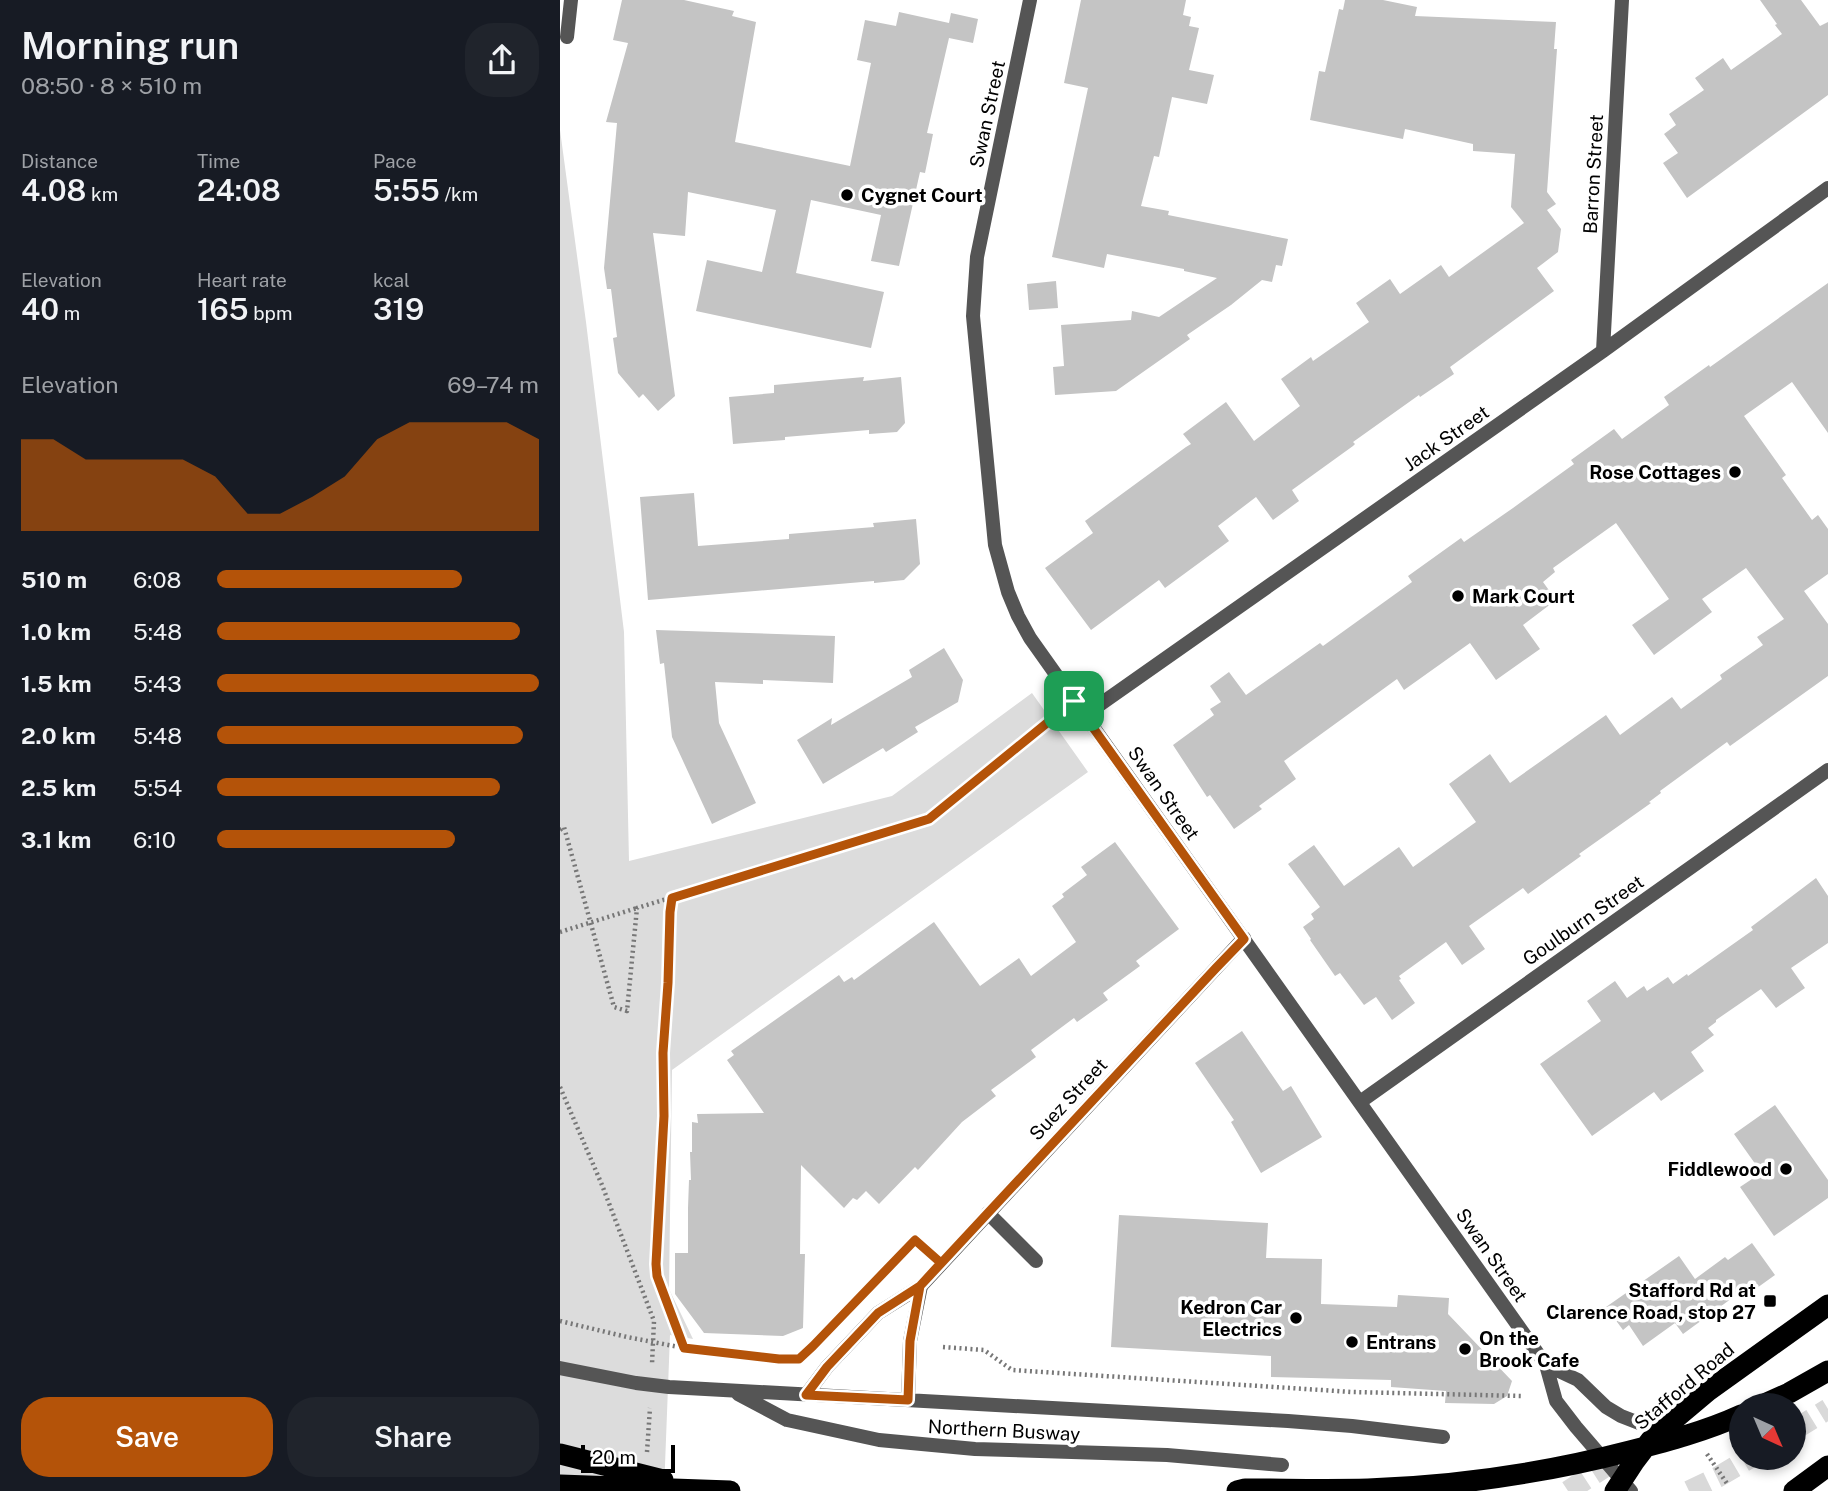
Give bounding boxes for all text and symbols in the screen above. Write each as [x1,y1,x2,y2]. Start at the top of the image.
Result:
text: Morning run [21,23,239,68]
button: share [465,23,539,97]
street label: Swan Street [965,58,1009,170]
text: 08:50 · 8 × 510 m [21,72,202,99]
street label: Barron Street [1579,114,1607,234]
text: Distance [21,150,98,172]
text: Time [197,150,240,172]
text: Pace [373,150,416,172]
text: 4.08 [21,172,86,208]
text: 24:08 [197,172,281,208]
text: 5:55 [373,172,440,208]
text: km [86,183,118,205]
text: /km [440,183,478,205]
place label: Cygnet Court [861,184,983,206]
marker: Cygnet Court [839,187,855,203]
text: Elevation [21,269,102,291]
text: Heart rate [197,269,287,291]
text: kcal [373,269,410,291]
text: 40 [21,291,59,327]
text: 165 [197,291,249,327]
text: 319 [373,291,424,327]
text: m [59,302,80,324]
text: bpm [249,302,292,324]
text: Elevation [21,371,119,398]
text: 69–74 m [447,371,539,398]
street label: Jack Street [1399,401,1493,475]
place label: Rose Cottages [1589,461,1721,483]
marker: Rose Cottages [1727,464,1743,480]
text: 510 m [21,566,87,593]
text: 6:08 [133,566,181,593]
place label: Mark Court [1472,585,1575,607]
marker: Mark Court [1450,588,1466,604]
text: 1.0 km [21,618,91,645]
text: 5:48 [133,618,182,645]
text: 1.5 km [21,670,92,697]
text: 5:43 [133,670,182,697]
pin [1044,671,1104,731]
icon: arrive [1055,682,1093,720]
text: 2.0 km [21,722,96,749]
text: 5:48 [133,722,182,749]
street label: Swan Street [1124,742,1204,844]
text: 2.5 km [21,774,96,801]
text: 5:54 [133,774,182,801]
text: 3.1 km [21,826,91,853]
text: 6:10 [133,826,176,853]
street label: Goulburn Street [1518,870,1648,970]
street label: Suez Street [1025,1054,1111,1144]
place label: Fiddlewood [1668,1158,1772,1180]
marker: Fiddlewood [1778,1161,1794,1177]
street label: Swan Street [1452,1204,1532,1306]
place label: Stafford Rd at Clarence Road, stop 27 [1546,1279,1756,1323]
marker: Stafford Rd at Clarence Road, stop 27 [1762,1293,1778,1309]
place label: Kedron Car Electrics [1180,1296,1282,1340]
marker: Kedron Car Electrics [1288,1310,1304,1326]
place label: On the Brook Cafe [1479,1327,1579,1371]
place label: Entrans [1366,1331,1436,1353]
marker: Entrans [1344,1334,1360,1350]
street label: Stafford Road [1630,1338,1738,1434]
marker: On the Brook Cafe [1457,1341,1473,1357]
north arrow [1729,1393,1806,1470]
map controls [1729,1393,1806,1470]
button: Save [21,1397,273,1477]
button: Share [287,1397,539,1477]
street label: Northern Busway [927,1415,1081,1445]
scale bar [581,1442,676,1474]
text: 20 m [592,1446,636,1468]

